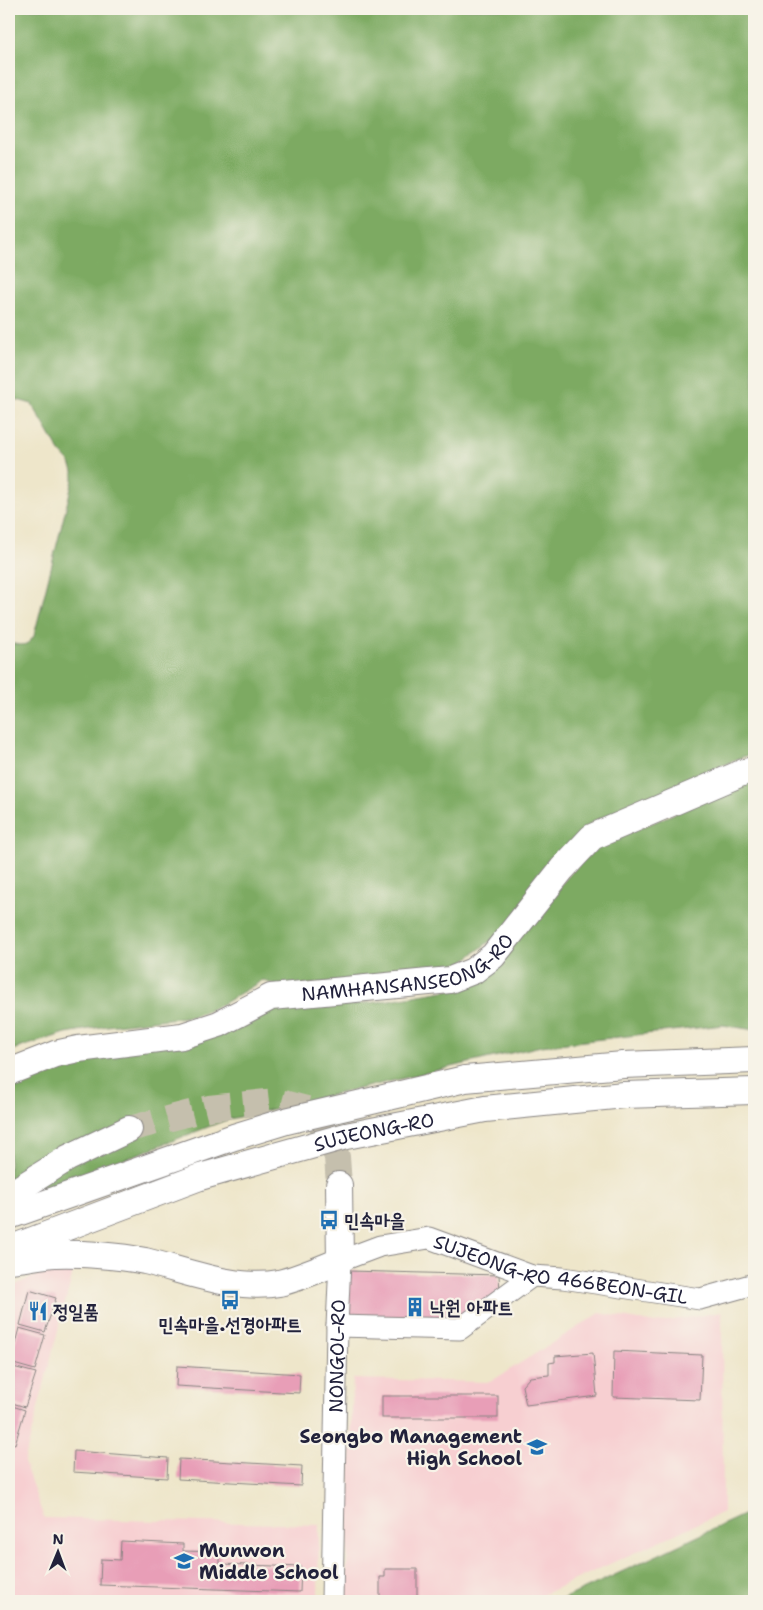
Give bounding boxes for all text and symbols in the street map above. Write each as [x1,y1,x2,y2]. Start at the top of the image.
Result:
street label: NAMHANSANSEONG-RO [300,928,519,1007]
street label: SUJEONG-RO [311,1107,436,1157]
place label: 민속마을 [344,1208,405,1233]
bus stop icon: 민속마을 [318,1209,340,1231]
street label: SUJEONG-RO 466BEON-GIL [430,1228,690,1309]
bus stop icon: 민속마을.선경아파트 [219,1289,241,1311]
place label: 낙원 아파트 [430,1295,513,1320]
building icon: 낙원 아파트 [404,1296,426,1318]
place label: 정일품 [53,1299,99,1324]
street label: NONGOL-RO [323,1299,351,1413]
restaurant icon: 정일품 [27,1300,49,1322]
place label: 민속마을.선경아파트 [158,1312,302,1337]
place label: Seongbo Management High School [300,1424,522,1471]
school or university icon: Seongbo Management High School [526,1436,548,1458]
north arrow [32,1528,82,1578]
text: N [53,1530,64,1548]
place label: Munwon Middle School [199,1538,339,1585]
school or university icon: Munwon Middle School [173,1550,195,1572]

